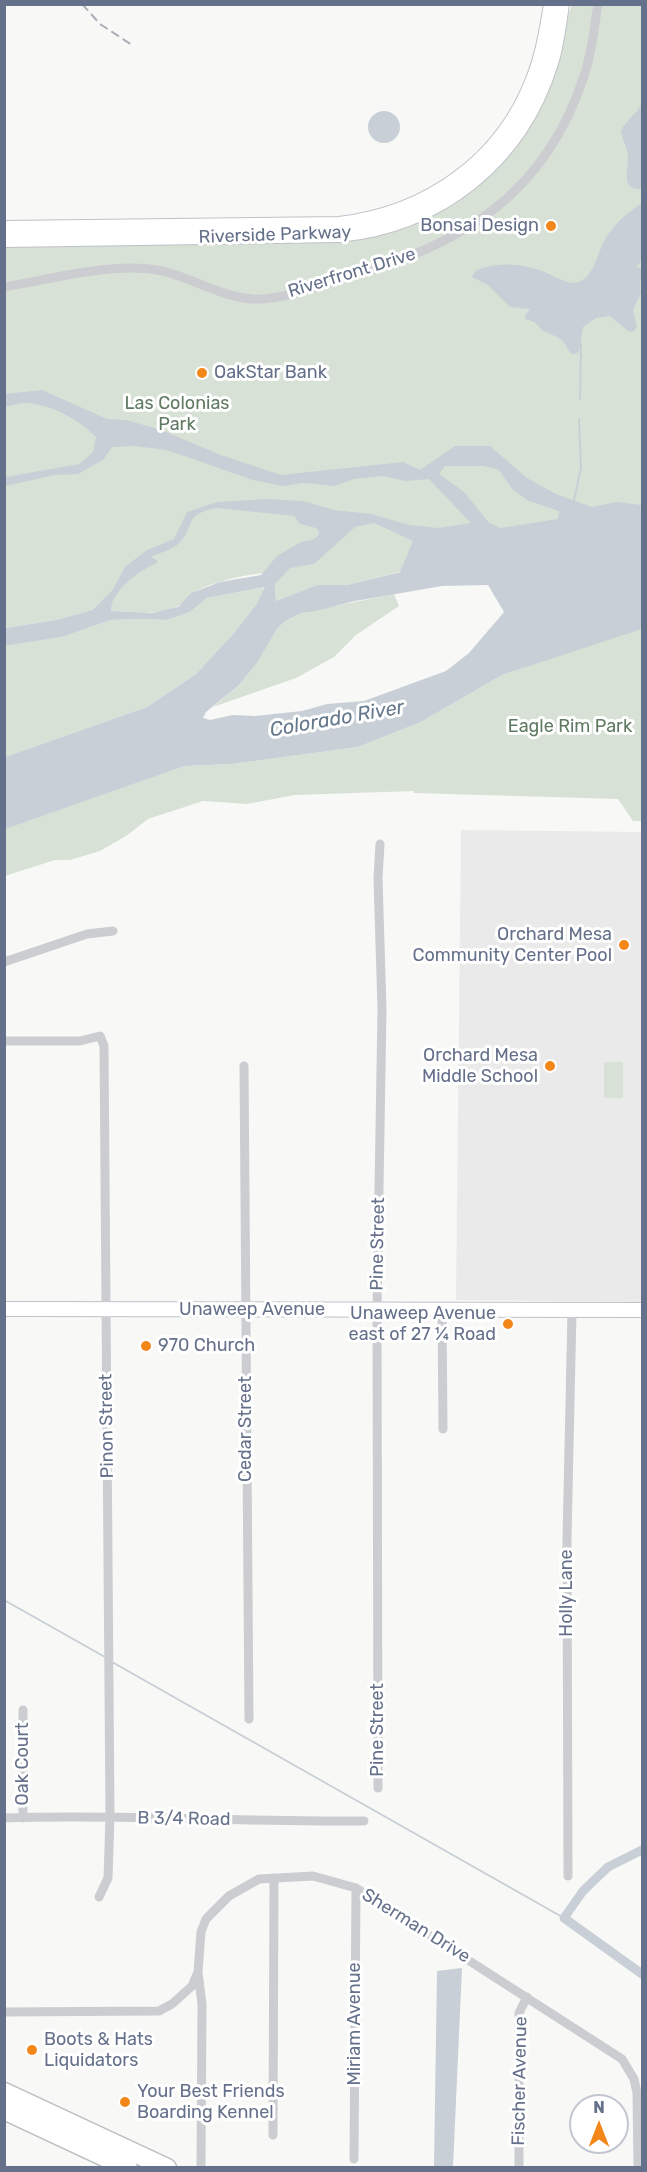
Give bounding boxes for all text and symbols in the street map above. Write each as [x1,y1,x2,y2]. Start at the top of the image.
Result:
place label: Bonsai Design [420,215,539,237]
marker: Bonsai Design [544,219,558,233]
street label: Riverside Parkway [198,222,352,248]
street label: Riverfront Drive [286,243,418,303]
place label: OakStar Bank [214,362,327,384]
marker: OakStar Bank [195,366,209,380]
park label: Las Colonias Park [124,393,230,436]
water label: Colorado River [268,695,406,743]
park label: Eagle Rim Park [508,716,632,738]
place label: Orchard Mesa Community Center Pool [413,924,612,966]
marker: Orchard Mesa Community Center Pool [617,938,631,952]
place label: Orchard Mesa Middle School [422,1045,538,1088]
marker: Orchard Mesa Middle School [543,1059,557,1073]
street label: Pine Street [366,1197,390,1291]
street label: Unaweep Avenue [179,1299,325,1321]
place label: Unaweep Avenue east of 27 ¼ Road [349,1303,496,1346]
marker: Unaweep Avenue east of 27 ¼ Road [501,1317,515,1331]
place label: 970 Church [158,1335,255,1357]
marker: 970 Church [139,1339,153,1353]
street label: Pinon Street [95,1374,119,1478]
street label: Cedar Street [235,1376,257,1482]
street label: Holly Lane [556,1549,578,1637]
street label: Pine Street [367,1683,389,1777]
street label: Oak Court [12,1723,34,1805]
street label: B 3/4 Road [137,1807,231,1831]
street label: Sherman Drive [358,1884,474,1968]
street label: Miriam Avenue [344,1962,366,2086]
street label: Fischer Avenue [508,2016,532,2146]
place label: Boots & Hats Liquidators [44,2029,153,2072]
marker: Boots & Hats Liquidators [25,2043,39,2057]
place label: Your Best Friends Boarding Kennel [137,2081,285,2124]
north arrow [569,2094,629,2154]
marker: Your Best Friends Boarding Kennel [118,2095,132,2109]
text: N [593,2098,605,2117]

